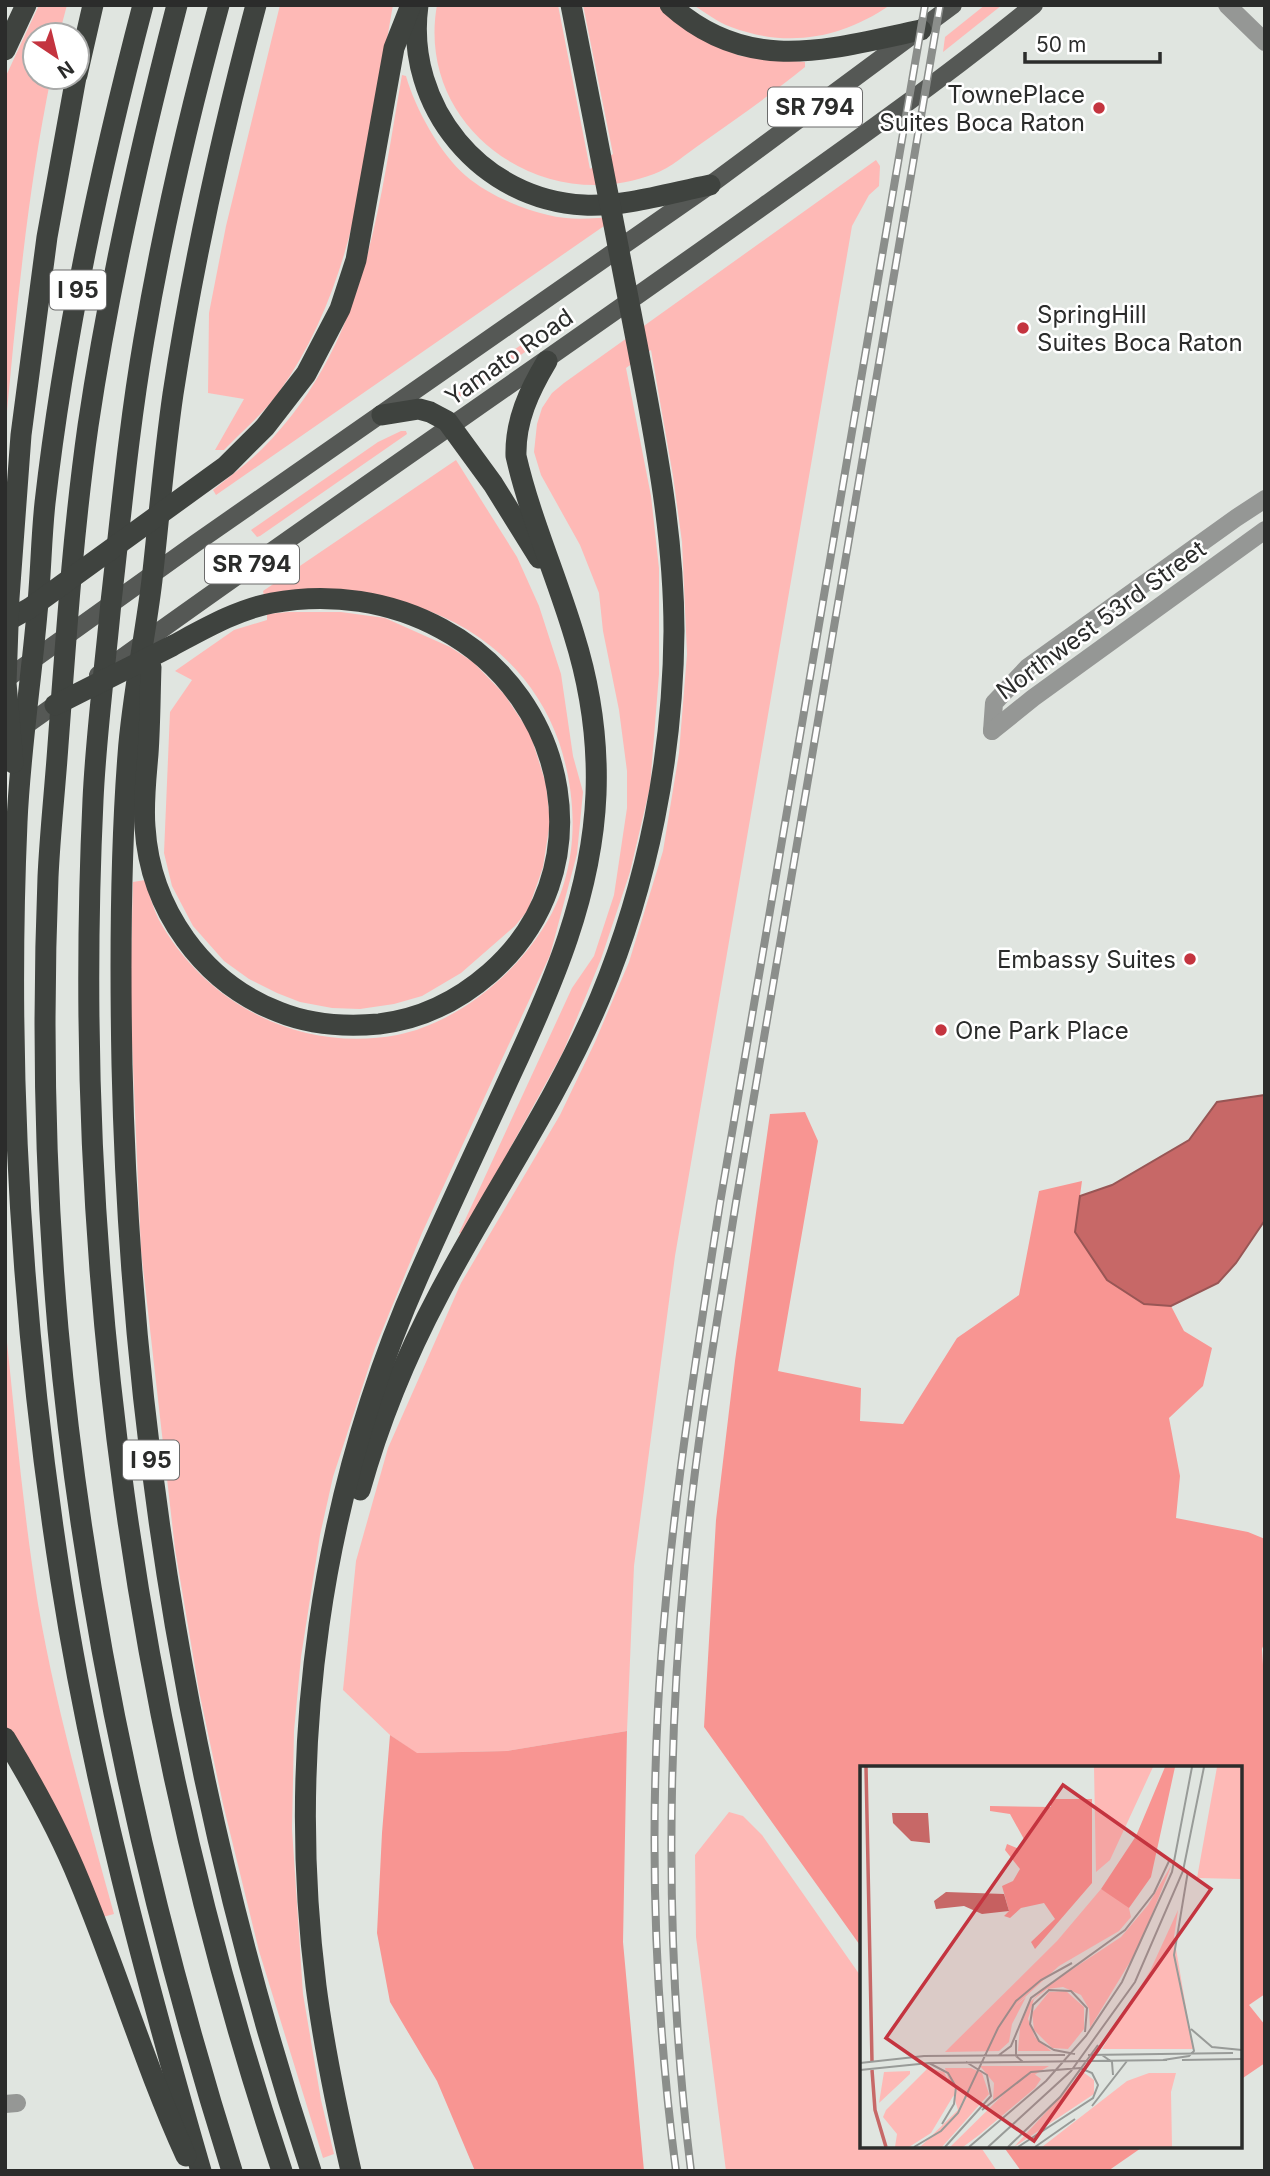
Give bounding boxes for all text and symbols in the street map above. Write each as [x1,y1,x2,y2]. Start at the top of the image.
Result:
north arrow [21,21,91,91]
scale bar [1025,21,1160,65]
text: 50 m [1036,32,1086,57]
text: N [53,56,78,83]
place label: TownePlace Suites Boca Raton [879,80,1085,137]
road number: SR 794 [768,88,862,127]
marker: TownePlace Suites Boca Raton [1091,100,1107,116]
road number: I 95 [50,270,106,310]
place label: SpringHill Suites Boca Raton [1037,300,1243,357]
street label: Yamato Road [440,302,578,412]
marker: SpringHill Suites Boca Raton [1015,320,1031,336]
street label: Northwest 53rd Street [991,534,1211,706]
road number: SR 794 [205,544,299,584]
place label: Embassy Suites [997,945,1176,974]
marker: Embassy Suites [1182,951,1198,967]
place label: One Park Place [955,1016,1129,1045]
marker: One Park Place [933,1022,949,1038]
road number: I 95 [123,1441,179,1480]
inset map [860,1766,1242,2148]

